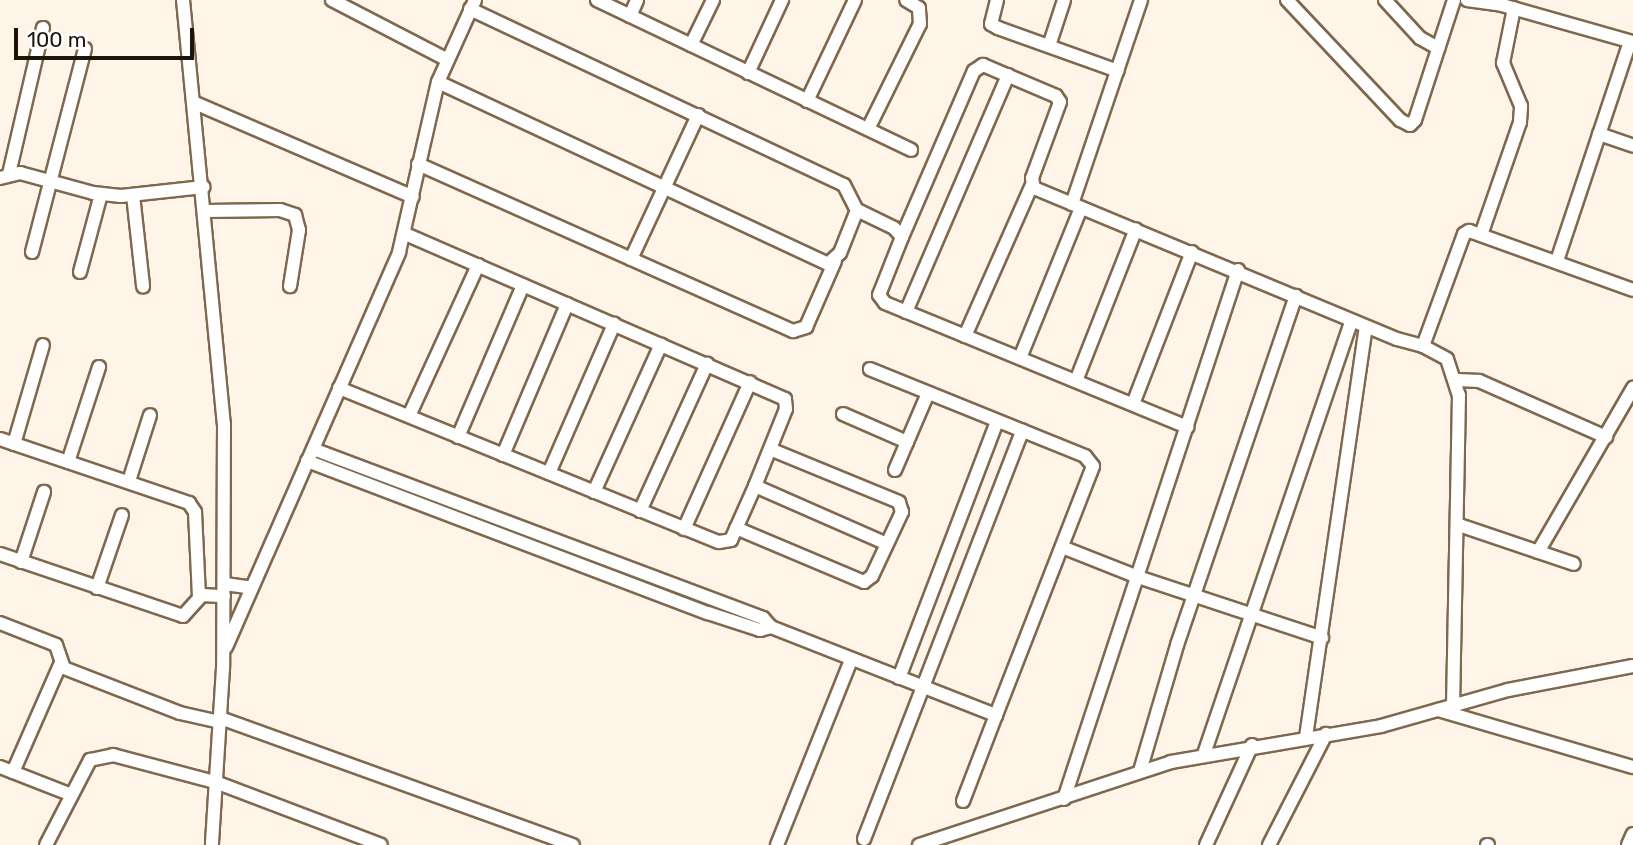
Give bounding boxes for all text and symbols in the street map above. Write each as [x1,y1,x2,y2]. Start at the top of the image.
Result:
scale bar [18,14,198,58]
text: 100 m [27,27,86,52]

